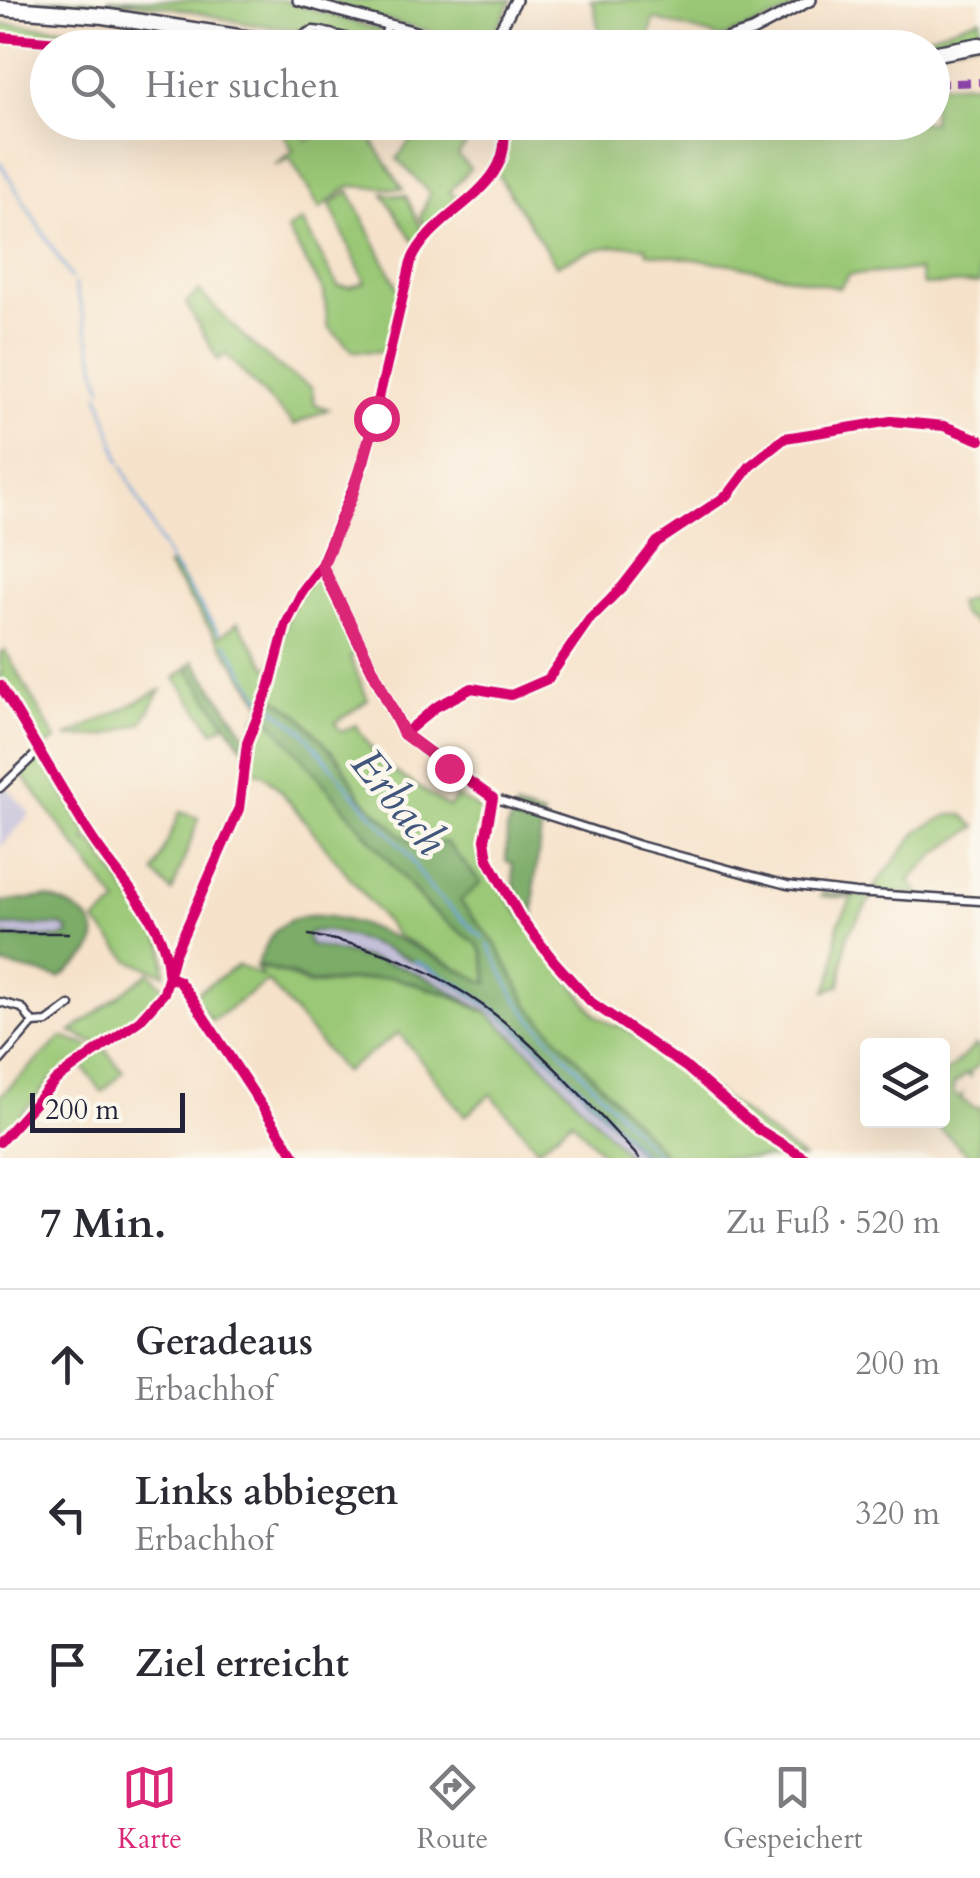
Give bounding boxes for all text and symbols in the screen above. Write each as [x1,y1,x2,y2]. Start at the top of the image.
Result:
search box [30,30,950,140]
icon: search [65,58,120,113]
text: Hier suchen [145,59,339,111]
route start [354,396,400,442]
water label: Erbach [337,736,461,869]
route end [427,746,473,792]
map controls [860,1038,950,1128]
button: layers [860,1038,950,1128]
scale bar [30,1088,185,1132]
text: 200 m [45,1091,119,1129]
text: 7 Min. [40,1195,166,1252]
text: Zu Fuß · 520 m [726,1201,940,1245]
text: Geradeaus [135,1316,313,1368]
icon: ahead [40,1337,95,1392]
text: 200 m [855,1342,940,1386]
text: Erbachhof [135,1368,274,1412]
text: Links abbiegen [135,1466,398,1518]
icon: left [40,1487,95,1542]
text: 320 m [855,1492,940,1536]
text: Erbachhof [135,1518,274,1562]
icon: arrive [40,1637,95,1692]
text: Ziel erreicht [135,1638,349,1690]
tab: Karte [117,1760,182,1858]
tab: Route [417,1760,488,1858]
tab: Gespeichert [723,1760,863,1858]

